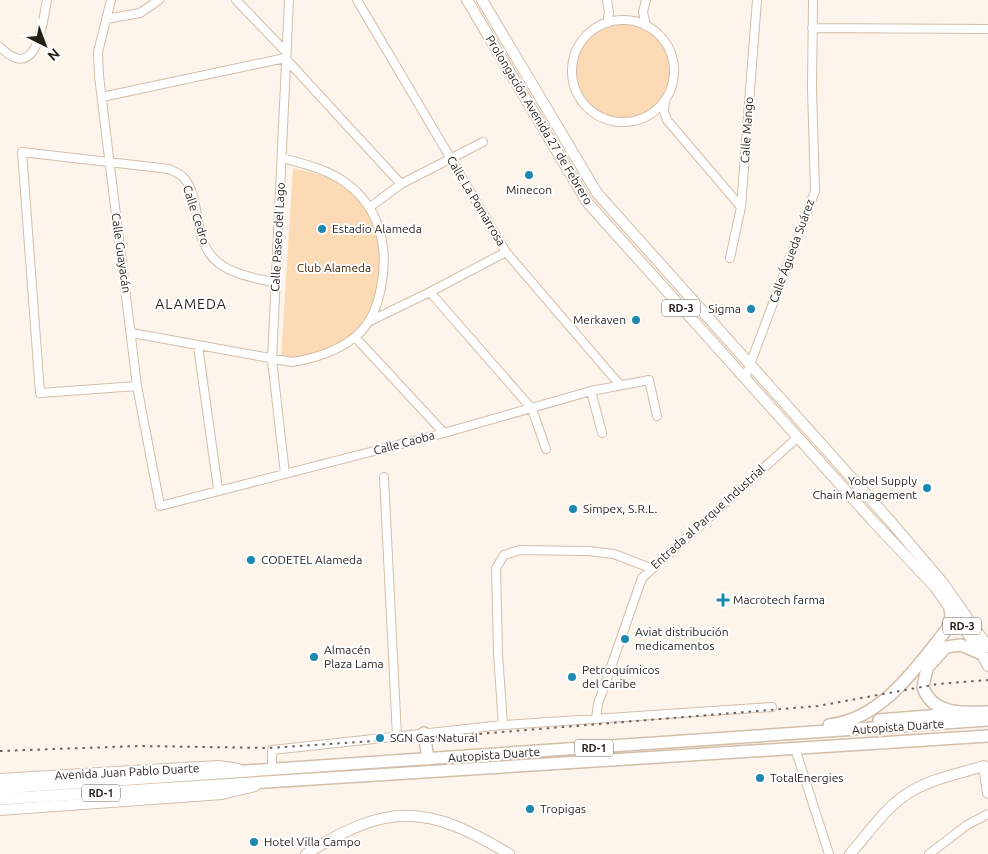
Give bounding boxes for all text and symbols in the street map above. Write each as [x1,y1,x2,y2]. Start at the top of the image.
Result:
north arrow [20,20,70,70]
street label: Prolongación Avenida 27 de Febrero [484,33,595,207]
text: N [44,45,63,64]
street label: Calle Mango [738,96,755,164]
street label: Calle La Pomarrosa [445,154,508,248]
marker: Minecon [523,169,535,181]
street label: Calle Paseo del Lago [268,182,287,292]
street label: Calle Cedro [181,183,212,246]
place label: Minecon [506,183,552,196]
street label: Calle Águeda Suárez [767,197,816,304]
street label: Calle Guayacán [109,212,134,294]
place label: Estadio Alameda [332,222,422,235]
marker: Estadio Alameda [316,223,328,235]
park label: Club Alameda [297,261,371,274]
district label: ALAMEDA [155,296,227,312]
road number: RD-3 [662,300,700,316]
place label: Sigma [708,302,741,315]
marker: Sigma [745,303,757,315]
place label: Merkaven [573,313,626,326]
marker: Merkaven [630,314,642,326]
street label: Calle Caoba [372,428,436,457]
street label: Entrada al Parque Industrial [648,462,767,571]
place label: Yobel Supply Chain Management [812,474,917,501]
marker: Yobel Supply Chain Management [921,482,933,494]
place label: Simpex, S.R.L. [583,502,657,515]
marker: Simpex, S.R.L. [567,503,579,515]
place label: CODETEL Alameda [261,553,362,566]
marker: CODETEL Alameda [245,554,257,566]
place label: Macrotech farma [733,593,825,606]
marker: Macrotech farma [717,594,729,606]
road number: RD-3 [943,618,981,634]
place label: Aviat distribución medicamentos [635,625,729,652]
marker: Aviat distribución medicamentos [619,633,631,645]
place label: Almacén Plaza Lama [324,643,384,670]
marker: Almacén Plaza Lama [308,651,320,663]
place label: Petroquímicos del Caribe [582,663,660,690]
marker: Petroquímicos del Caribe [566,671,578,683]
street label: Autopista Duarte [851,717,945,736]
place label: SGN Gas Natural [390,731,478,744]
marker: SGN Gas Natural [374,732,386,744]
road number: RD-1 [575,740,613,756]
street label: Autopista Duarte [447,745,541,764]
street label: Avenida Juan Pablo Duarte [54,761,200,782]
place label: TotalEnergies [770,771,844,784]
marker: TotalEnergies [754,772,766,784]
road number: RD-1 [82,784,120,801]
place label: Tropigas [540,802,586,815]
marker: Tropigas [524,803,536,815]
place label: Hotel Villa Campo [264,835,361,848]
marker: Hotel Villa Campo [248,836,260,848]

